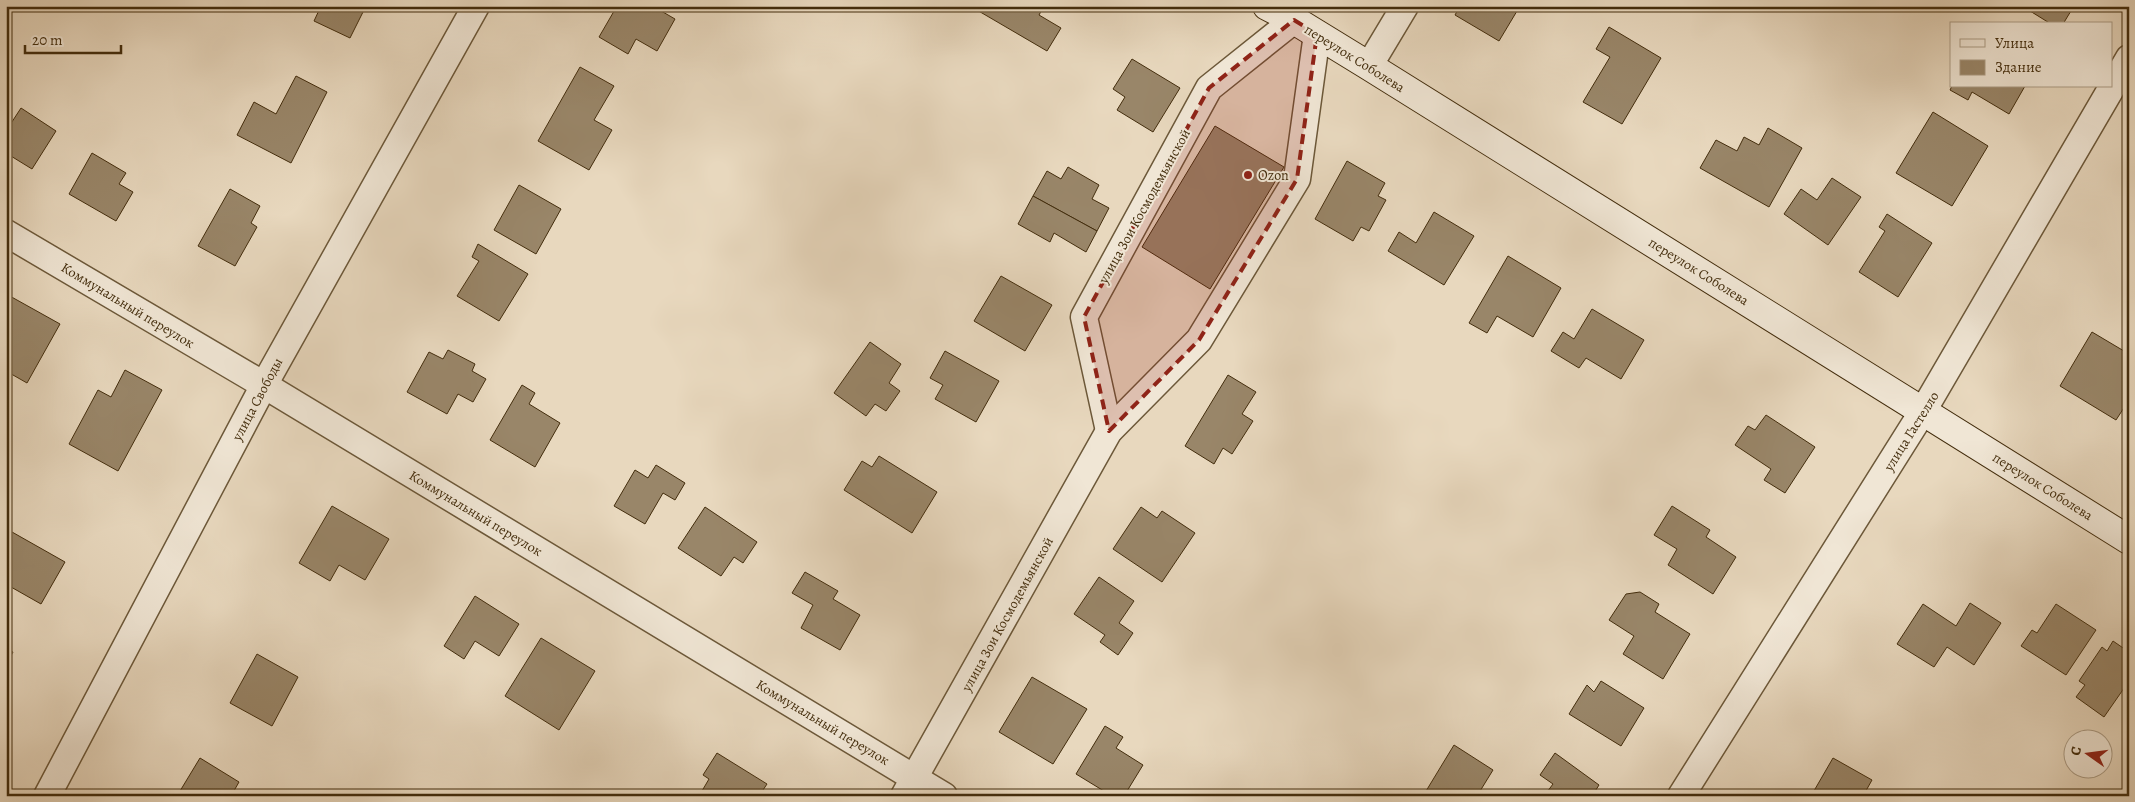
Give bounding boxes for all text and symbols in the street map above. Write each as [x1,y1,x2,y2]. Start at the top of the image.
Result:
street label: переулок Соболева [1301,20,1409,97]
scale bar [25,22,121,54]
legend [1950,22,2112,88]
text: 20 m [32,30,63,50]
text: Улица [1995,33,2034,53]
text: Здание [1995,57,2042,77]
street label: улица Зои Космодемьянской [1093,126,1195,288]
place label: Ozon [1258,166,1289,185]
marker: Ozon [1242,169,1254,181]
street label: переулок Соболева [1645,233,1753,310]
street label: Коммунальный переулок [57,258,198,353]
street label: улица Свободы [227,354,287,445]
street label: улица Гастелло [1879,388,1944,476]
street label: переулок Соболева [1989,448,2097,525]
street label: Коммунальный переулок [405,466,546,561]
street label: улица Зои Космодемьянской [956,534,1058,696]
street label: Коммунальный переулок [752,675,893,770]
north arrow [2062,730,2112,780]
text: С [2066,744,2086,757]

